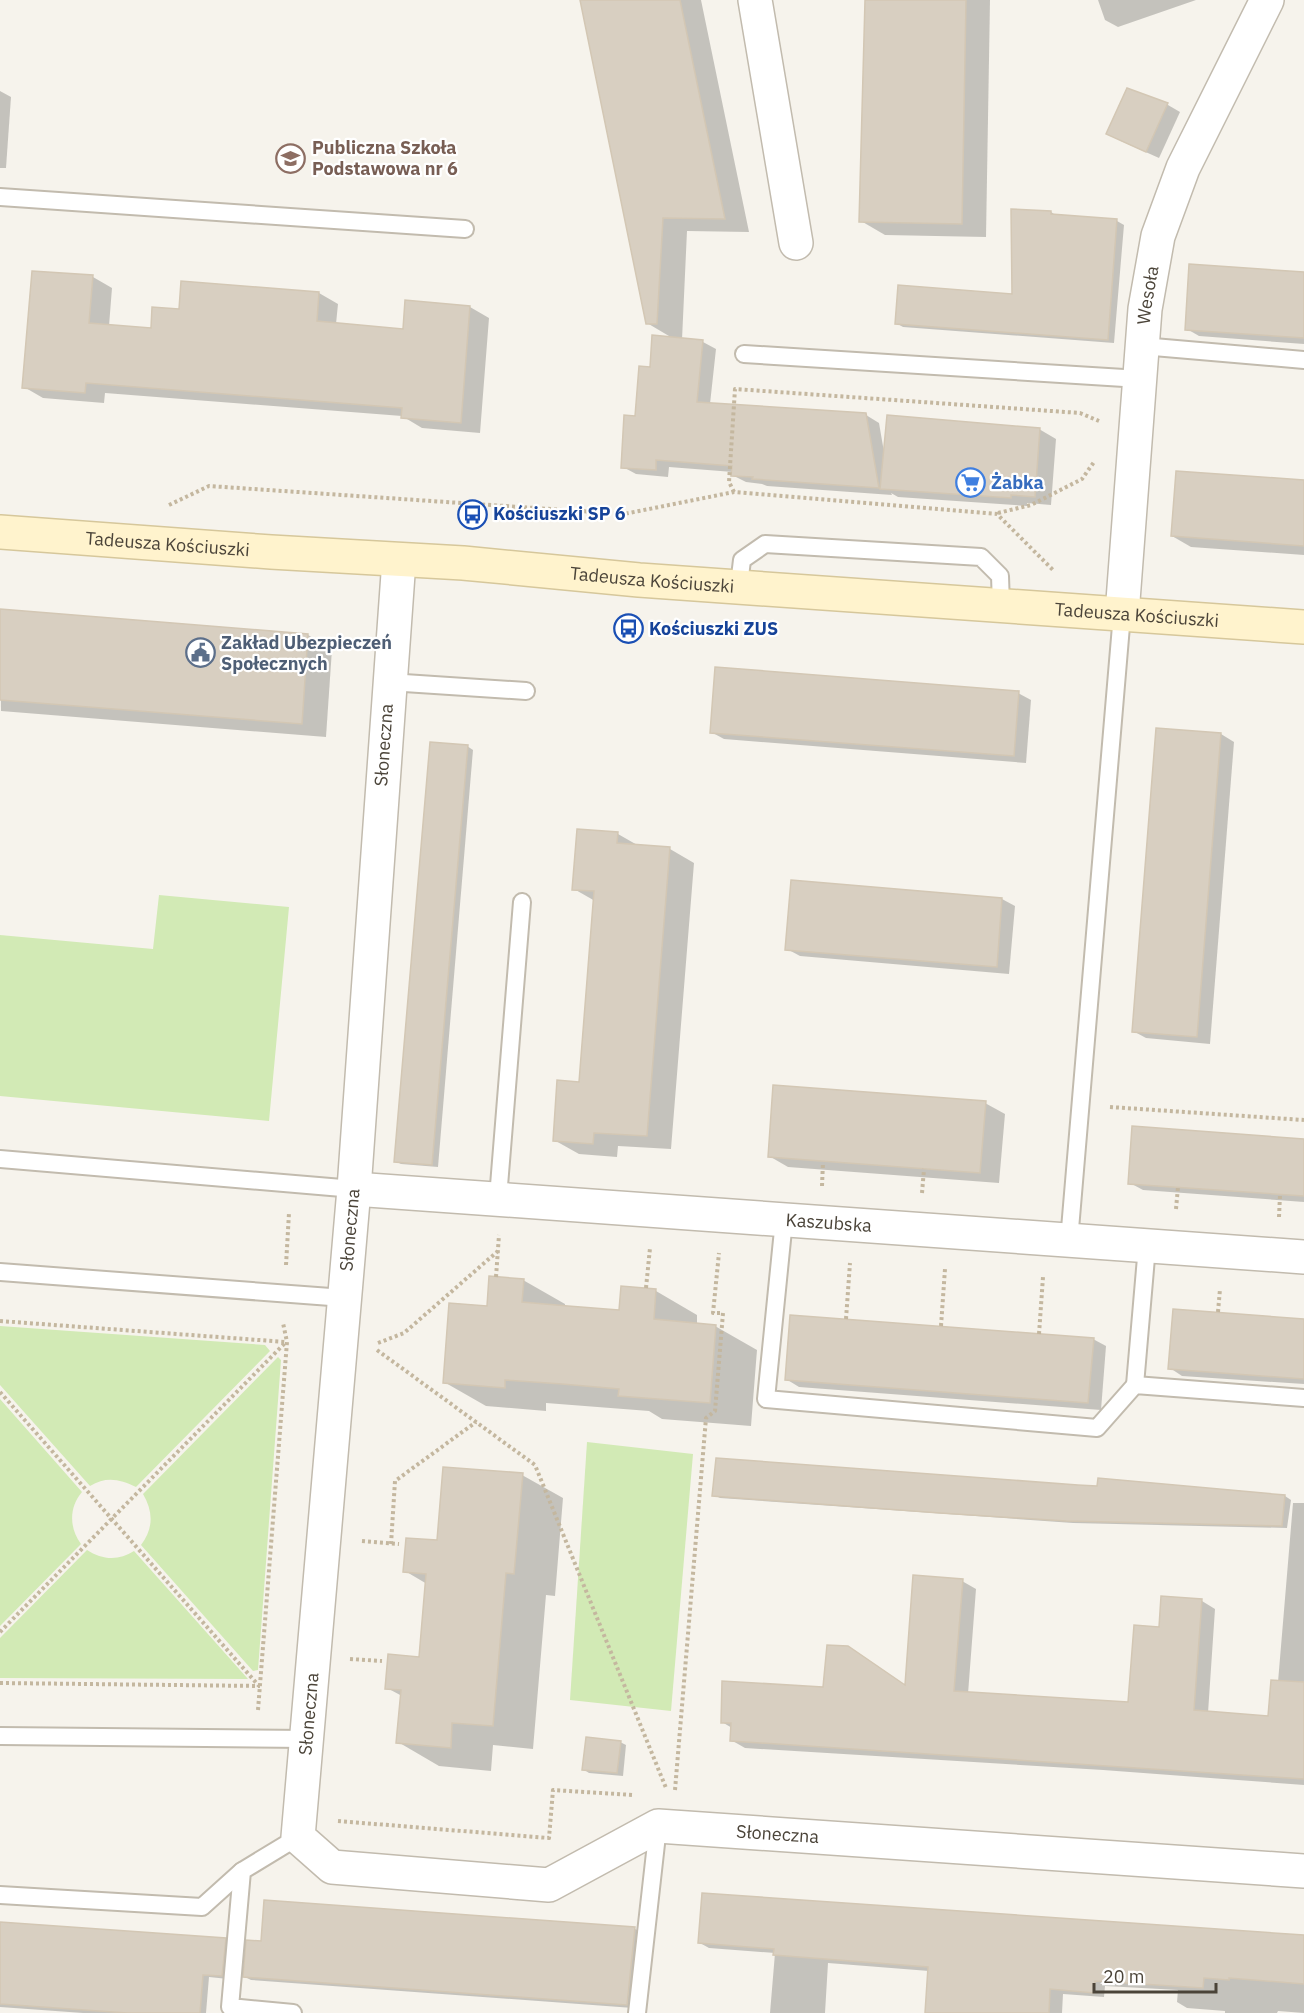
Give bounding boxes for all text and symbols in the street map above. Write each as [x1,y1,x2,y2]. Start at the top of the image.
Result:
place label: Publiczna Szkoła Podstawowa nr 6 [312,136,458,180]
school or university icon: Publiczna Szkoła Podstawowa nr 6 [275,142,307,174]
street label: Wesoła [1132,263,1164,325]
supermarket icon: Żabka [954,467,986,499]
place label: Żabka [991,471,1044,494]
bus stop icon: Kościuszki SP 6 [456,498,488,530]
place label: Kościuszki SP 6 [493,502,626,525]
street label: Tadeusza Kościuszki [85,526,251,561]
street label: Tadeusza Kościuszki [569,561,735,598]
street label: Tadeusza Kościuszki [1054,597,1220,632]
bus stop icon: Kościuszki ZUS [612,613,644,645]
place label: Kościuszki ZUS [649,617,778,640]
place label: Zakład Ubezpieczeń Społecznych [221,631,392,675]
public building icon: Zakład Ubezpieczeń Społecznych [184,637,216,669]
street label: Słoneczna [369,702,398,787]
street label: Słoneczna [334,1187,365,1272]
street label: Kaszubska [785,1208,873,1237]
street label: Słoneczna [293,1671,324,1756]
street label: Słoneczna [735,1819,820,1848]
scale bar [1094,1956,1216,1994]
text: 20 m [1103,1965,1145,1988]

